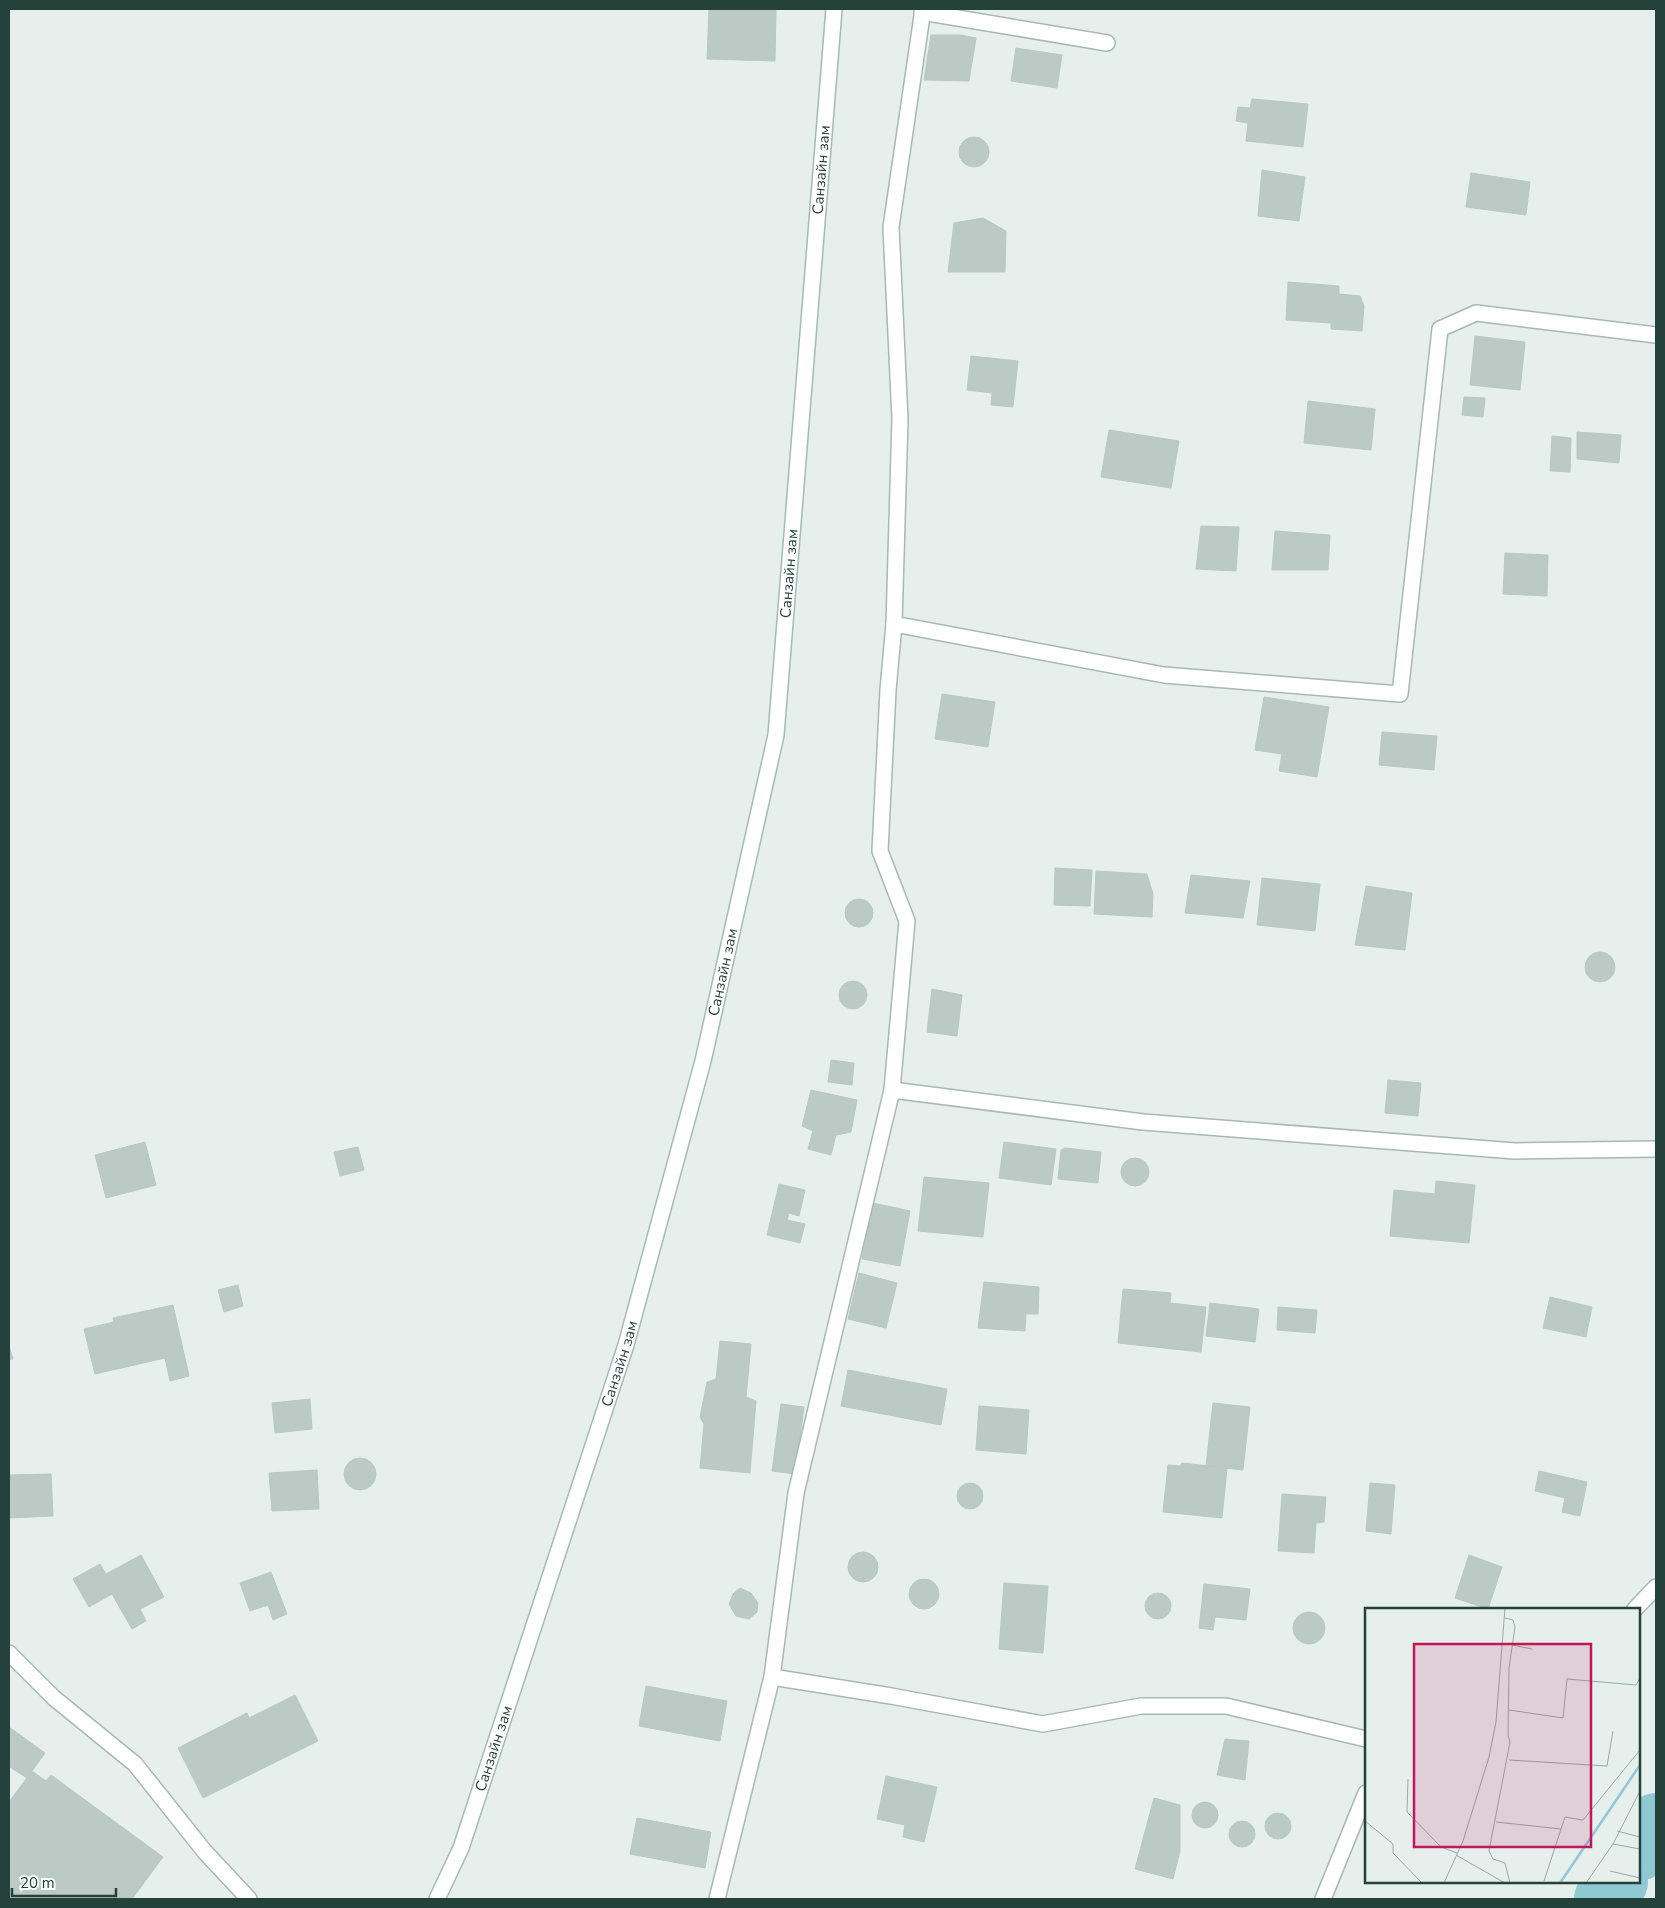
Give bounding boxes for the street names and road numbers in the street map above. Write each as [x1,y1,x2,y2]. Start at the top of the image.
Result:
street label: Санзайн зам [808,125,835,215]
street label: Санзайн зам [775,528,802,619]
street label: Санзайн зам [703,926,742,1018]
street label: Санзайн зам [596,1318,642,1409]
street label: Санзайн зам [470,1703,517,1794]

